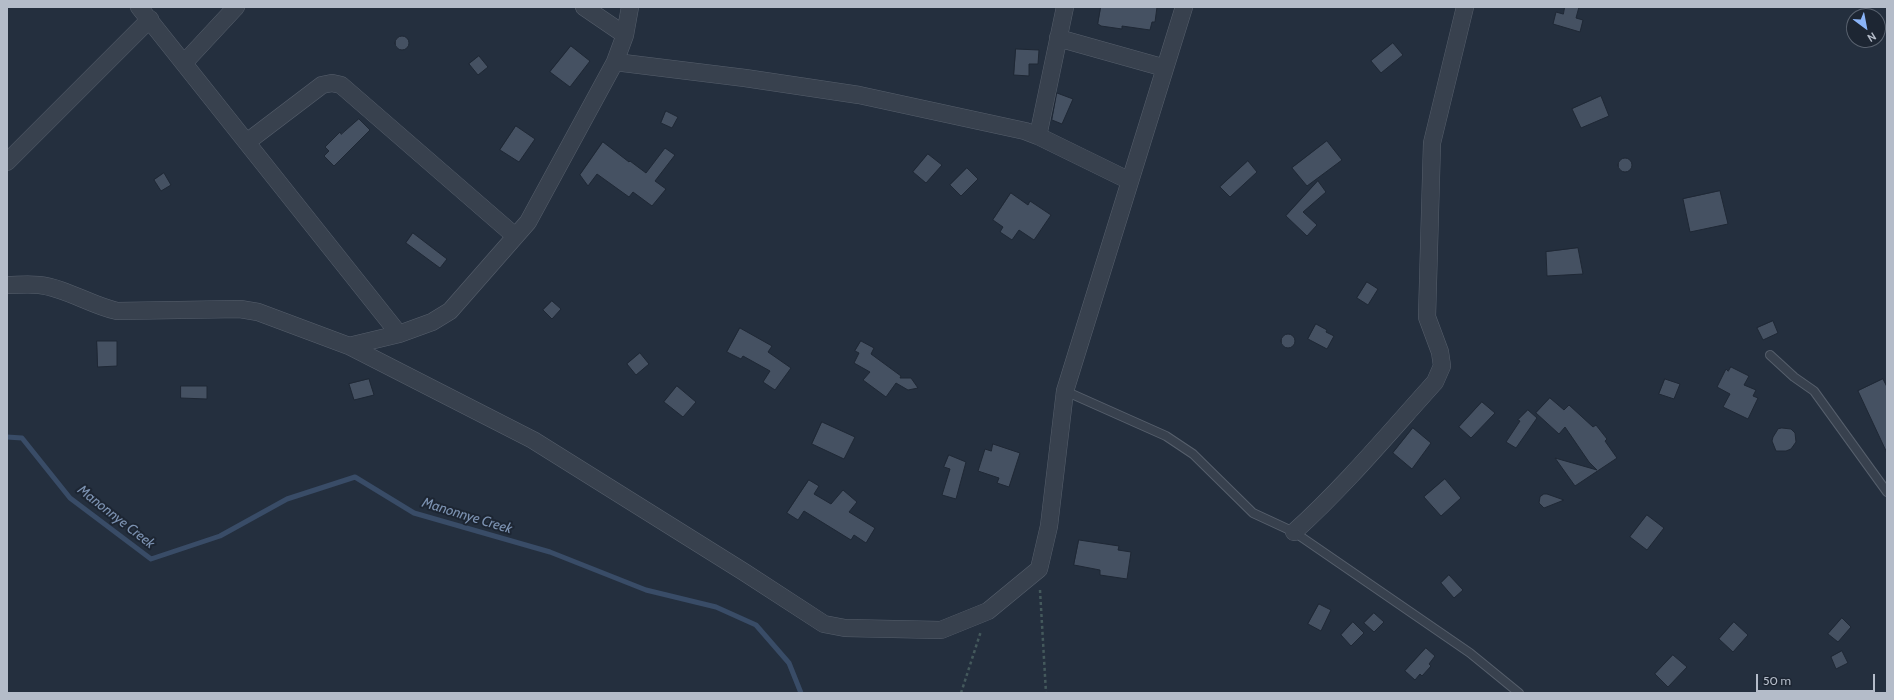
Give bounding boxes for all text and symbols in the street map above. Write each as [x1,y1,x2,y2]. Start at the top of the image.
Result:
north arrow [1846,8,1886,48]
text: N [1865,29,1879,45]
water label: Manonnye Creek [74,482,158,552]
water label: Manonnye Creek [420,494,514,538]
scale bar [1758,666,1877,692]
text: 50 m [1763,673,1791,688]

